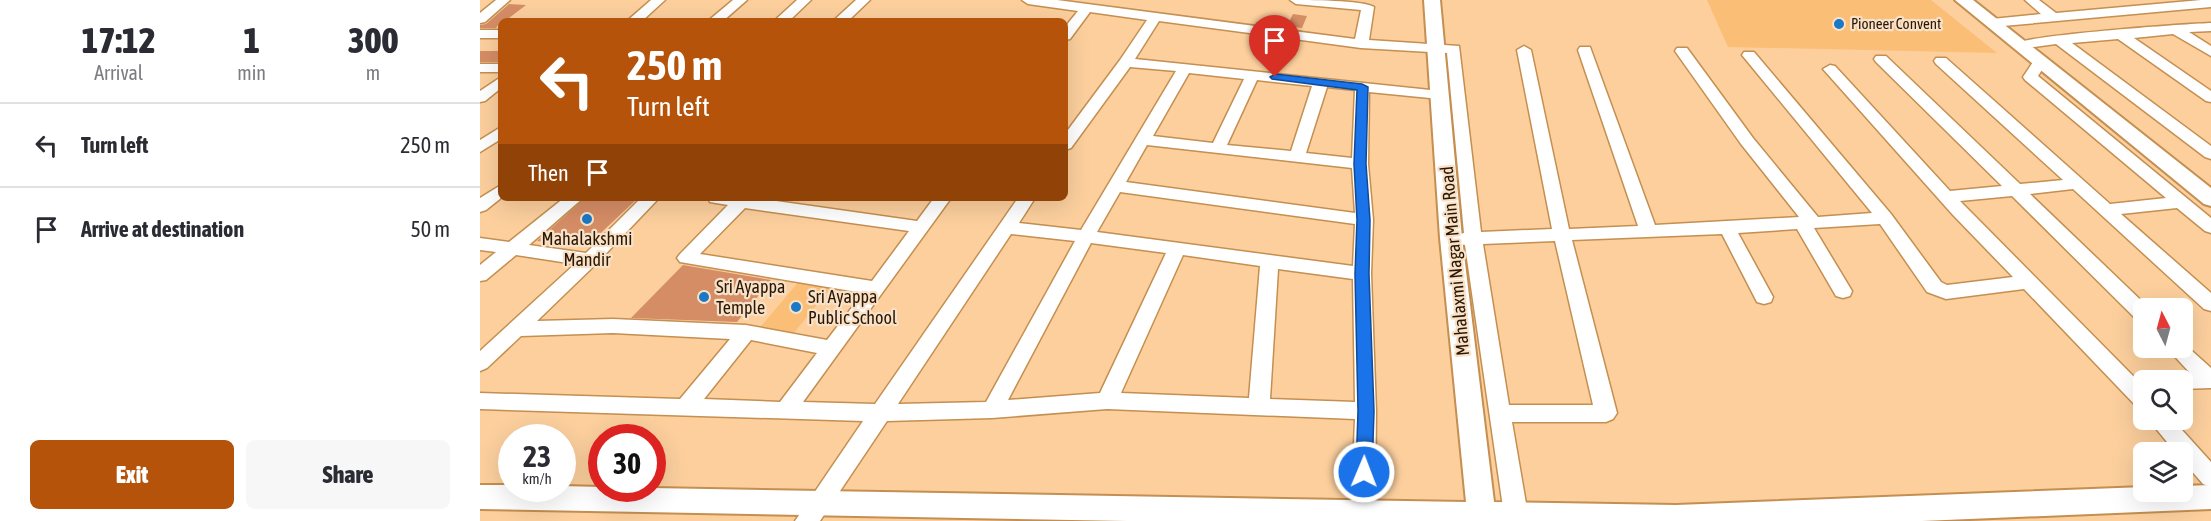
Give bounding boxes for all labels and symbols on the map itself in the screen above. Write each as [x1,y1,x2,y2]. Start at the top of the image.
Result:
pin [1249,15,1300,77]
place label: Pioneer Convent [1851,15,1941,32]
marker: Pioneer Convent [1832,17,1846,31]
street label: Mahalaxmi Nagar Main Road [1436,165,1473,357]
marker: Mahalakshmi Mandir [580,212,594,226]
place label: Mahalakshmi Mandir [542,228,632,270]
place label: Sri Ayappa Temple [716,276,785,318]
place label: Sri Ayappa Public School [808,286,897,328]
marker: Sri Ayappa Temple [697,290,711,304]
north arrow [2133,298,2193,358]
marker: Sri Ayappa Public School [789,300,803,314]
speed limit sign: 30 [588,424,666,502]
position arrow [1332,440,1396,504]

